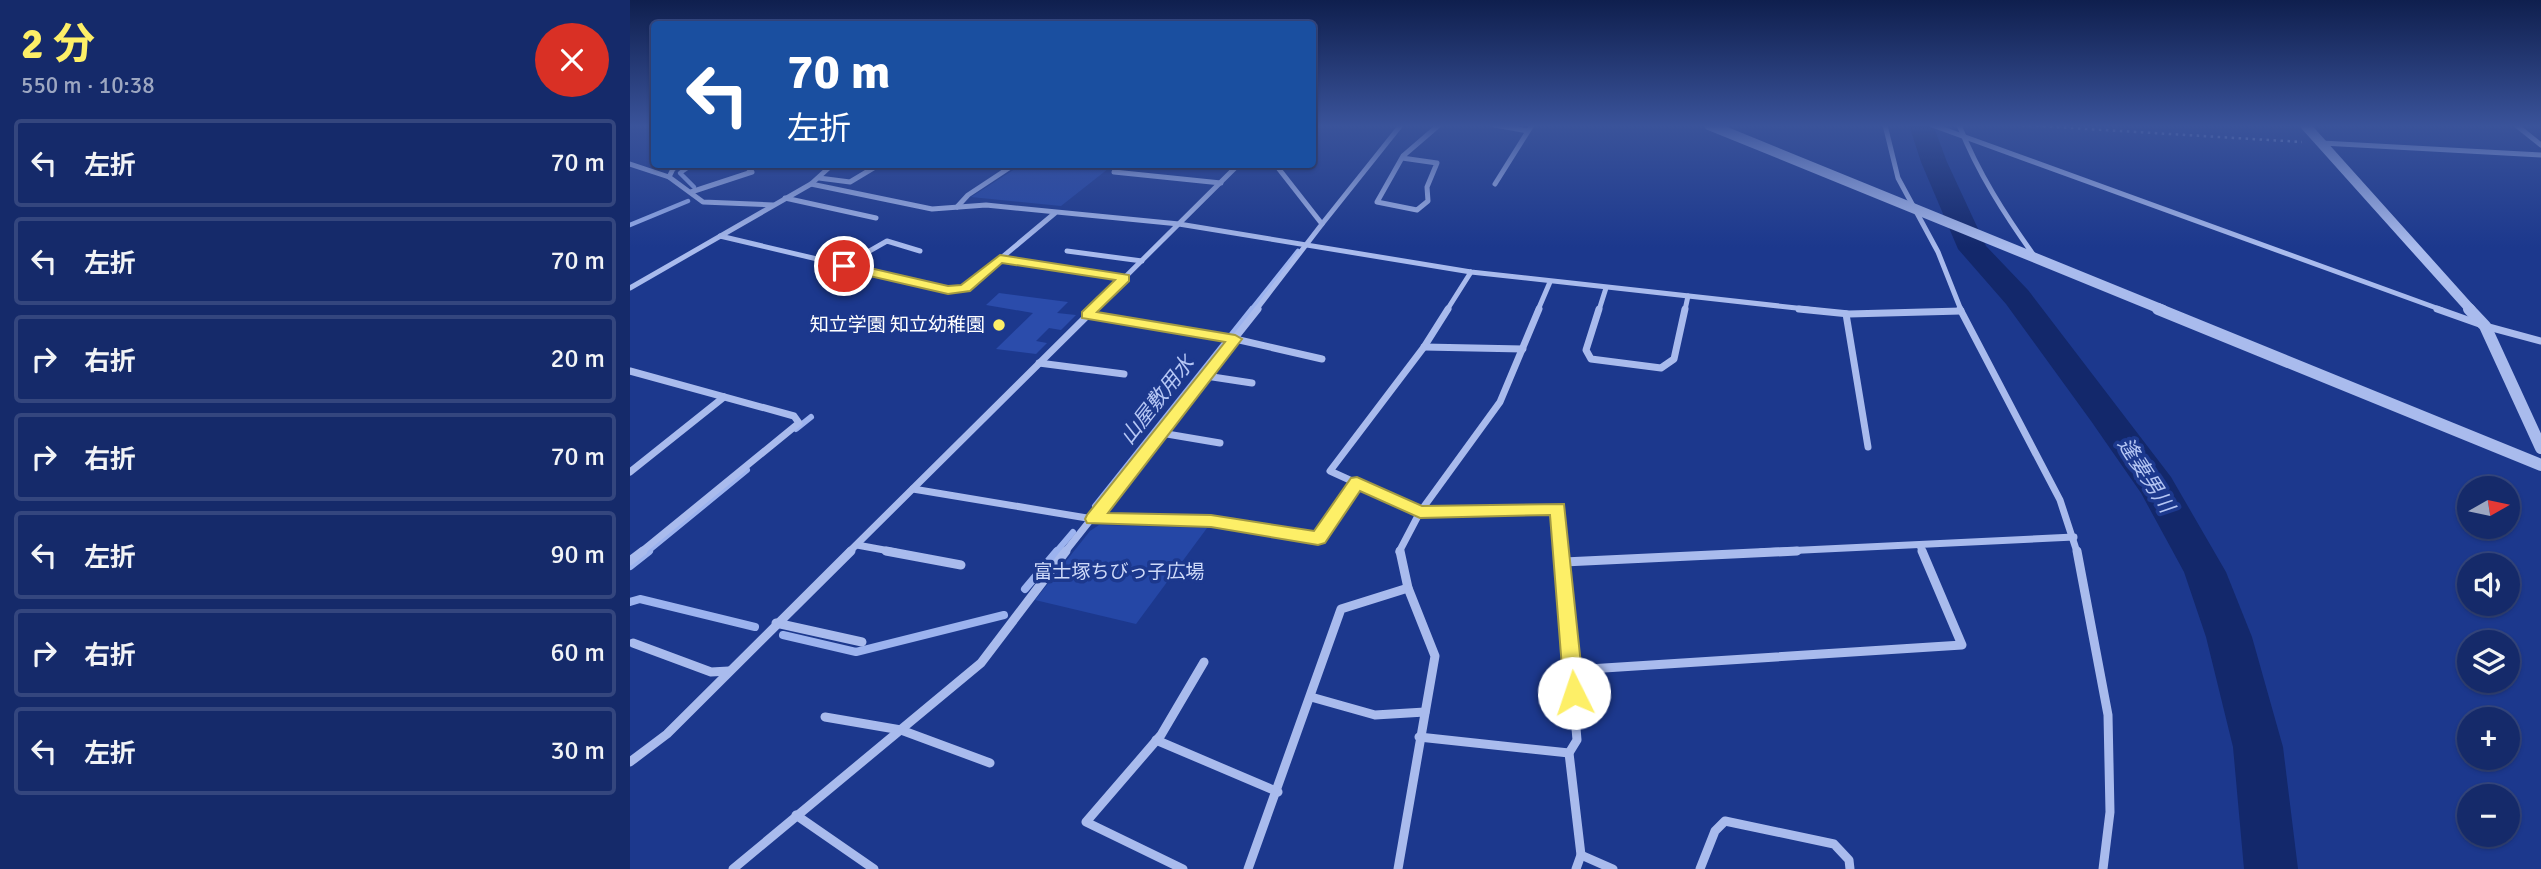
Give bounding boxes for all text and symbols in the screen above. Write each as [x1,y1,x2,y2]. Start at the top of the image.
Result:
text: 2 分 [21,19,95,70]
button: close [535,23,609,97]
text: 70 m [787,42,890,102]
icon: left [672,49,763,140]
text: 550 m · 10:38 [21,71,155,100]
text: 左折 [787,109,851,148]
icon: left [25,144,63,182]
text: 70 m [550,147,605,179]
text: 左折 [84,150,136,182]
pin [814,236,874,296]
icon: left [25,242,63,280]
text: 70 m [550,245,605,277]
icon: arrive [825,247,863,285]
text: 左折 [84,248,136,280]
place label: 知立学園 知立幼稚園 [810,313,985,337]
marker: 知立学園 知立幼稚園 [991,317,1007,333]
icon: right [25,340,63,378]
text: 20 m [550,343,605,375]
text: 右折 [84,346,136,378]
water label: 山屋敷用水 [1114,349,1201,449]
water label: 逢妻男川 [2112,433,2181,519]
icon: right [25,438,63,476]
text: 70 m [550,441,605,473]
text: 右折 [84,444,136,476]
north arrow [2457,476,2520,539]
map controls [2457,476,2520,847]
icon: left [25,536,63,574]
text: 90 m [550,539,605,571]
text: 左折 [84,542,136,574]
button: sound [2457,553,2520,616]
park label: 富士塚ちびっ子広場 [1033,560,1205,584]
button: layers [2457,630,2520,693]
icon: right [25,634,63,672]
text: 60 m [550,637,605,669]
text: 右折 [84,640,136,672]
position arrow [1537,656,1611,730]
button: + [2457,707,2520,770]
icon: left [25,732,63,770]
text: 30 m [550,735,605,767]
text: 左折 [84,738,136,770]
button: − [2457,784,2520,847]

